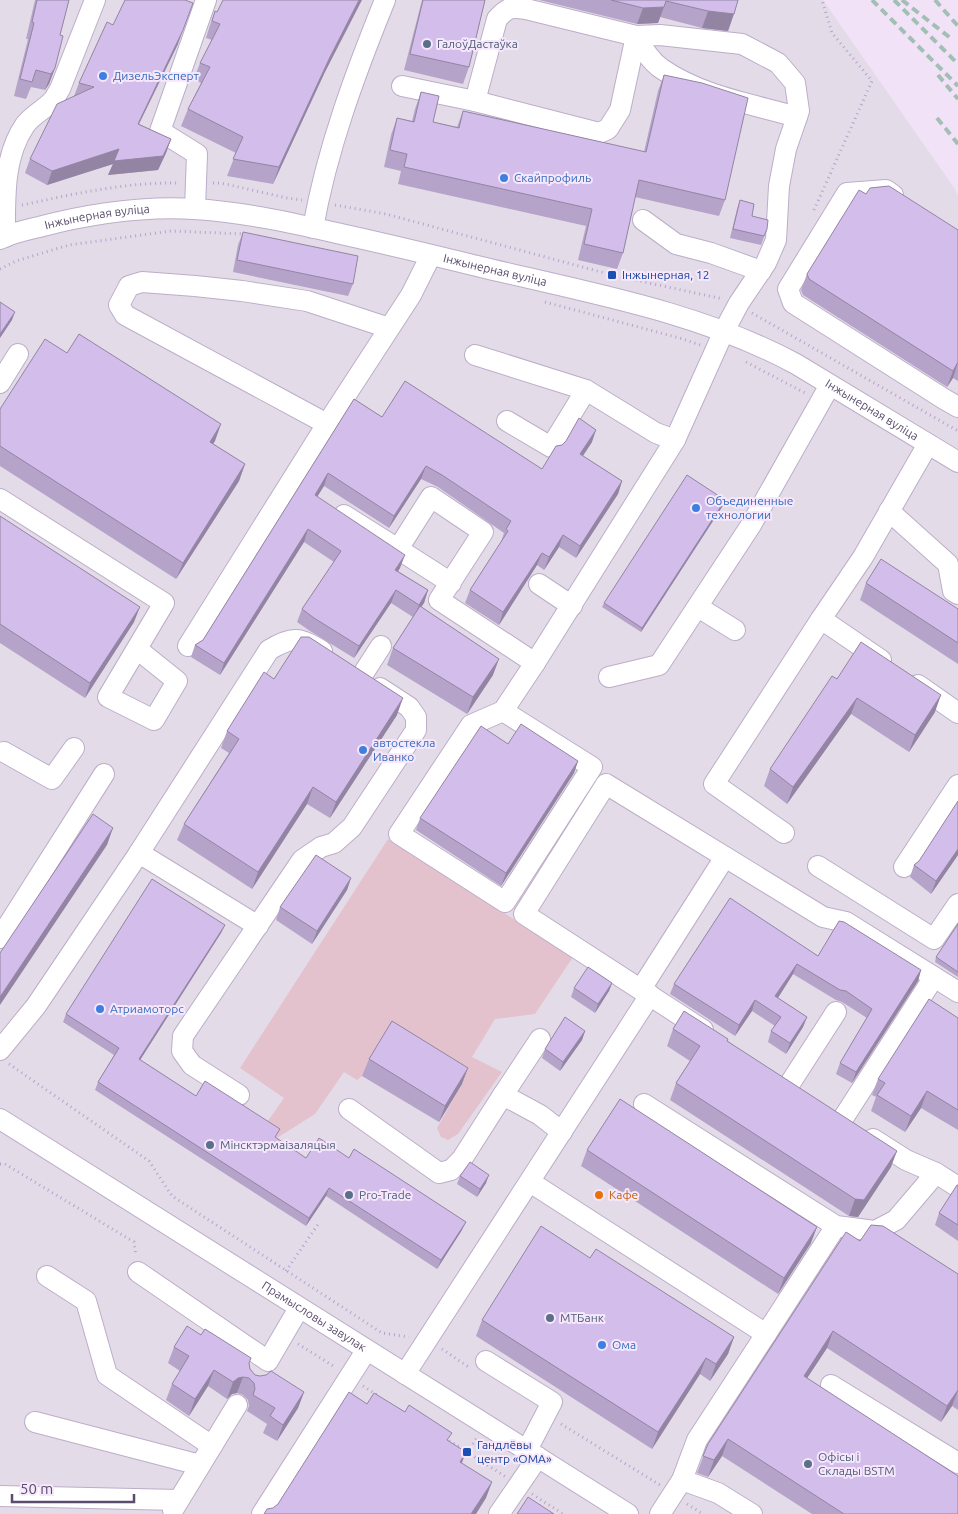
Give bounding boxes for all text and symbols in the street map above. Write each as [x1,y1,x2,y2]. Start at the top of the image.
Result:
place label: ГалоўДастаўка [437,37,518,50]
marker: ГалоўДастаўка [421,38,433,50]
place label: ДизельЭксперт [113,69,200,82]
marker: ДизельЭксперт [97,70,109,82]
place label: Скайпрофиль [514,171,591,184]
marker: Скайпрофиль [498,172,510,184]
street label: Інжынерная вуліца [43,202,150,231]
street label: Інжынерная вуліца [442,251,548,288]
place label: Інжынерная, 12 [622,268,709,281]
marker: Інжынерная, 12 [606,269,618,281]
street label: Інжынерная вуліца [823,376,921,443]
place label: Объединенные технологии [706,494,793,521]
marker: Объединенные технологии [690,502,702,514]
place label: автостекла Иванко [373,736,435,763]
marker: автостекла Иванко [357,744,369,756]
place label: Атриамоторс [110,1002,184,1015]
marker: Атриамоторс [94,1003,106,1015]
place label: Мінсктэрмаізаляцыя [220,1138,336,1151]
marker: Мінсктэрмаізаляцыя [204,1139,216,1151]
place label: Pro-Trade [359,1188,411,1201]
place label: Кафе [609,1188,638,1201]
marker: Pro-Trade [343,1189,355,1201]
marker: Кафе [593,1189,605,1201]
street label: Прамысловы завулак [260,1278,369,1354]
place label: МТБанк [560,1311,604,1324]
marker: МТБанк [544,1312,556,1324]
place label: Ома [612,1338,636,1351]
marker: Ома [596,1339,608,1351]
place label: Гандлёвы центр «ОМА» [477,1438,552,1465]
marker: Гандлёвы центр «ОМА» [461,1446,473,1458]
place label: Офісы і Склады BSTM [818,1450,895,1477]
marker: Офісы і Склады BSTM [802,1458,814,1470]
scale bar [12,1472,135,1504]
text: 50 m [20,1480,53,1497]

